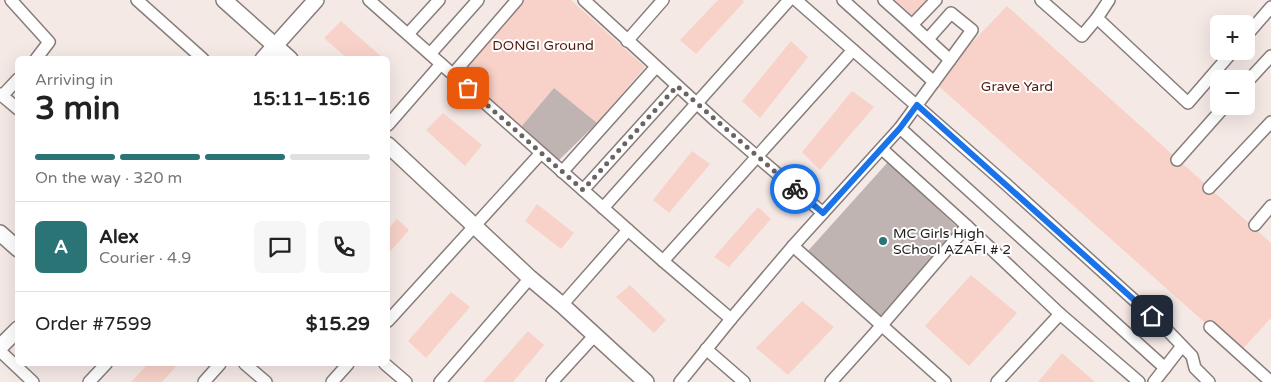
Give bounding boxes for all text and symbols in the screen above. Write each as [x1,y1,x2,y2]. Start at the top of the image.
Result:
map controls [1210,15,1255,115]
button: + [1210,15,1255,60]
park label: DONGI Ground [492,37,594,54]
pin [447,67,489,109]
text: Arriving in [35,70,113,90]
button: − [1210,70,1255,115]
icon: bag [454,74,482,102]
park label: Grave Yard [981,78,1053,95]
text: 15:11–15:16 [252,88,370,110]
text: 3 min [35,90,120,128]
courier [770,164,820,214]
text: On the way · 320 m [35,168,182,188]
icon: bike [781,175,809,203]
button: chat [254,221,306,273]
button: phone [318,221,370,273]
place label: MC Girls High SChool AZAFI # 2 [893,225,1011,258]
text: Alex [99,226,139,248]
marker: MC Girls High SChool AZAFI # 2 [877,235,889,247]
text: A [54,236,68,258]
text: Courier · 4.9 [99,248,191,268]
pin [1131,295,1173,337]
icon: home [1138,302,1166,330]
text: Order #7599 [35,313,152,335]
text: $15.29 [306,313,370,335]

